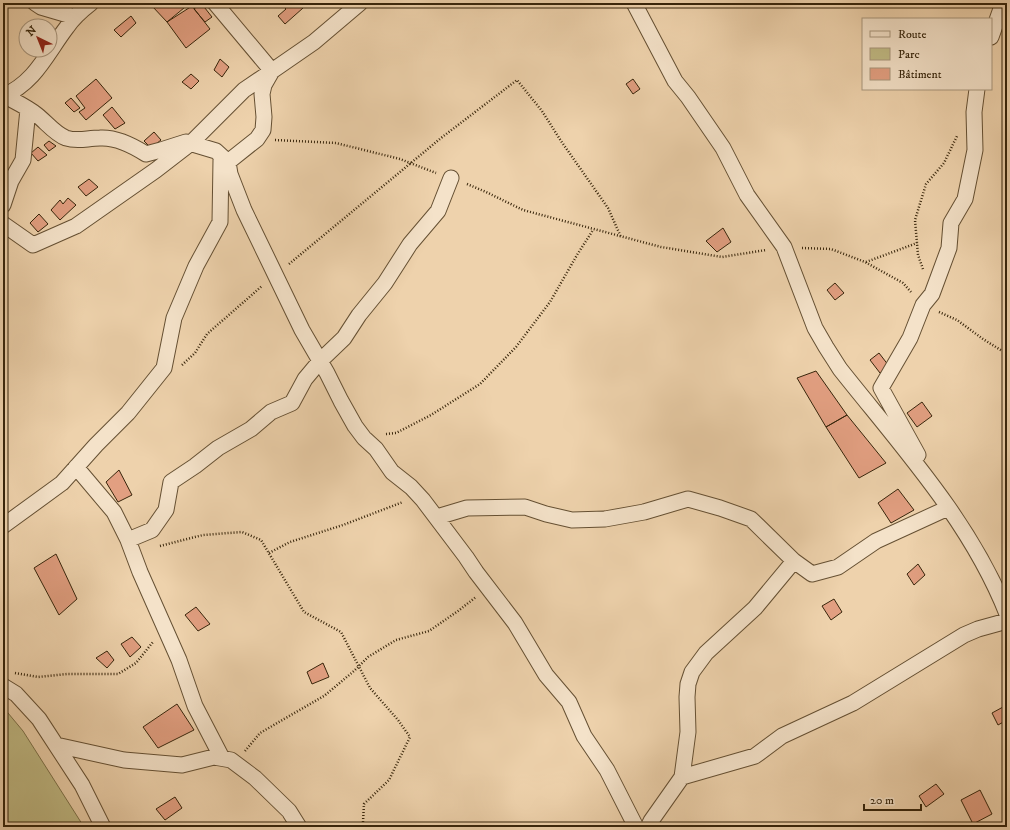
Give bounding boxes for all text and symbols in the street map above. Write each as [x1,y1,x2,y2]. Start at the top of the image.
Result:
north arrow [18,18,58,58]
legend [862,18,992,90]
text: N [24,23,40,40]
text: Route [898,27,926,42]
text: Parc [898,47,920,62]
text: Bâtiment [898,67,942,82]
scale bar [864,786,921,812]
text: 20 m [870,793,894,808]

